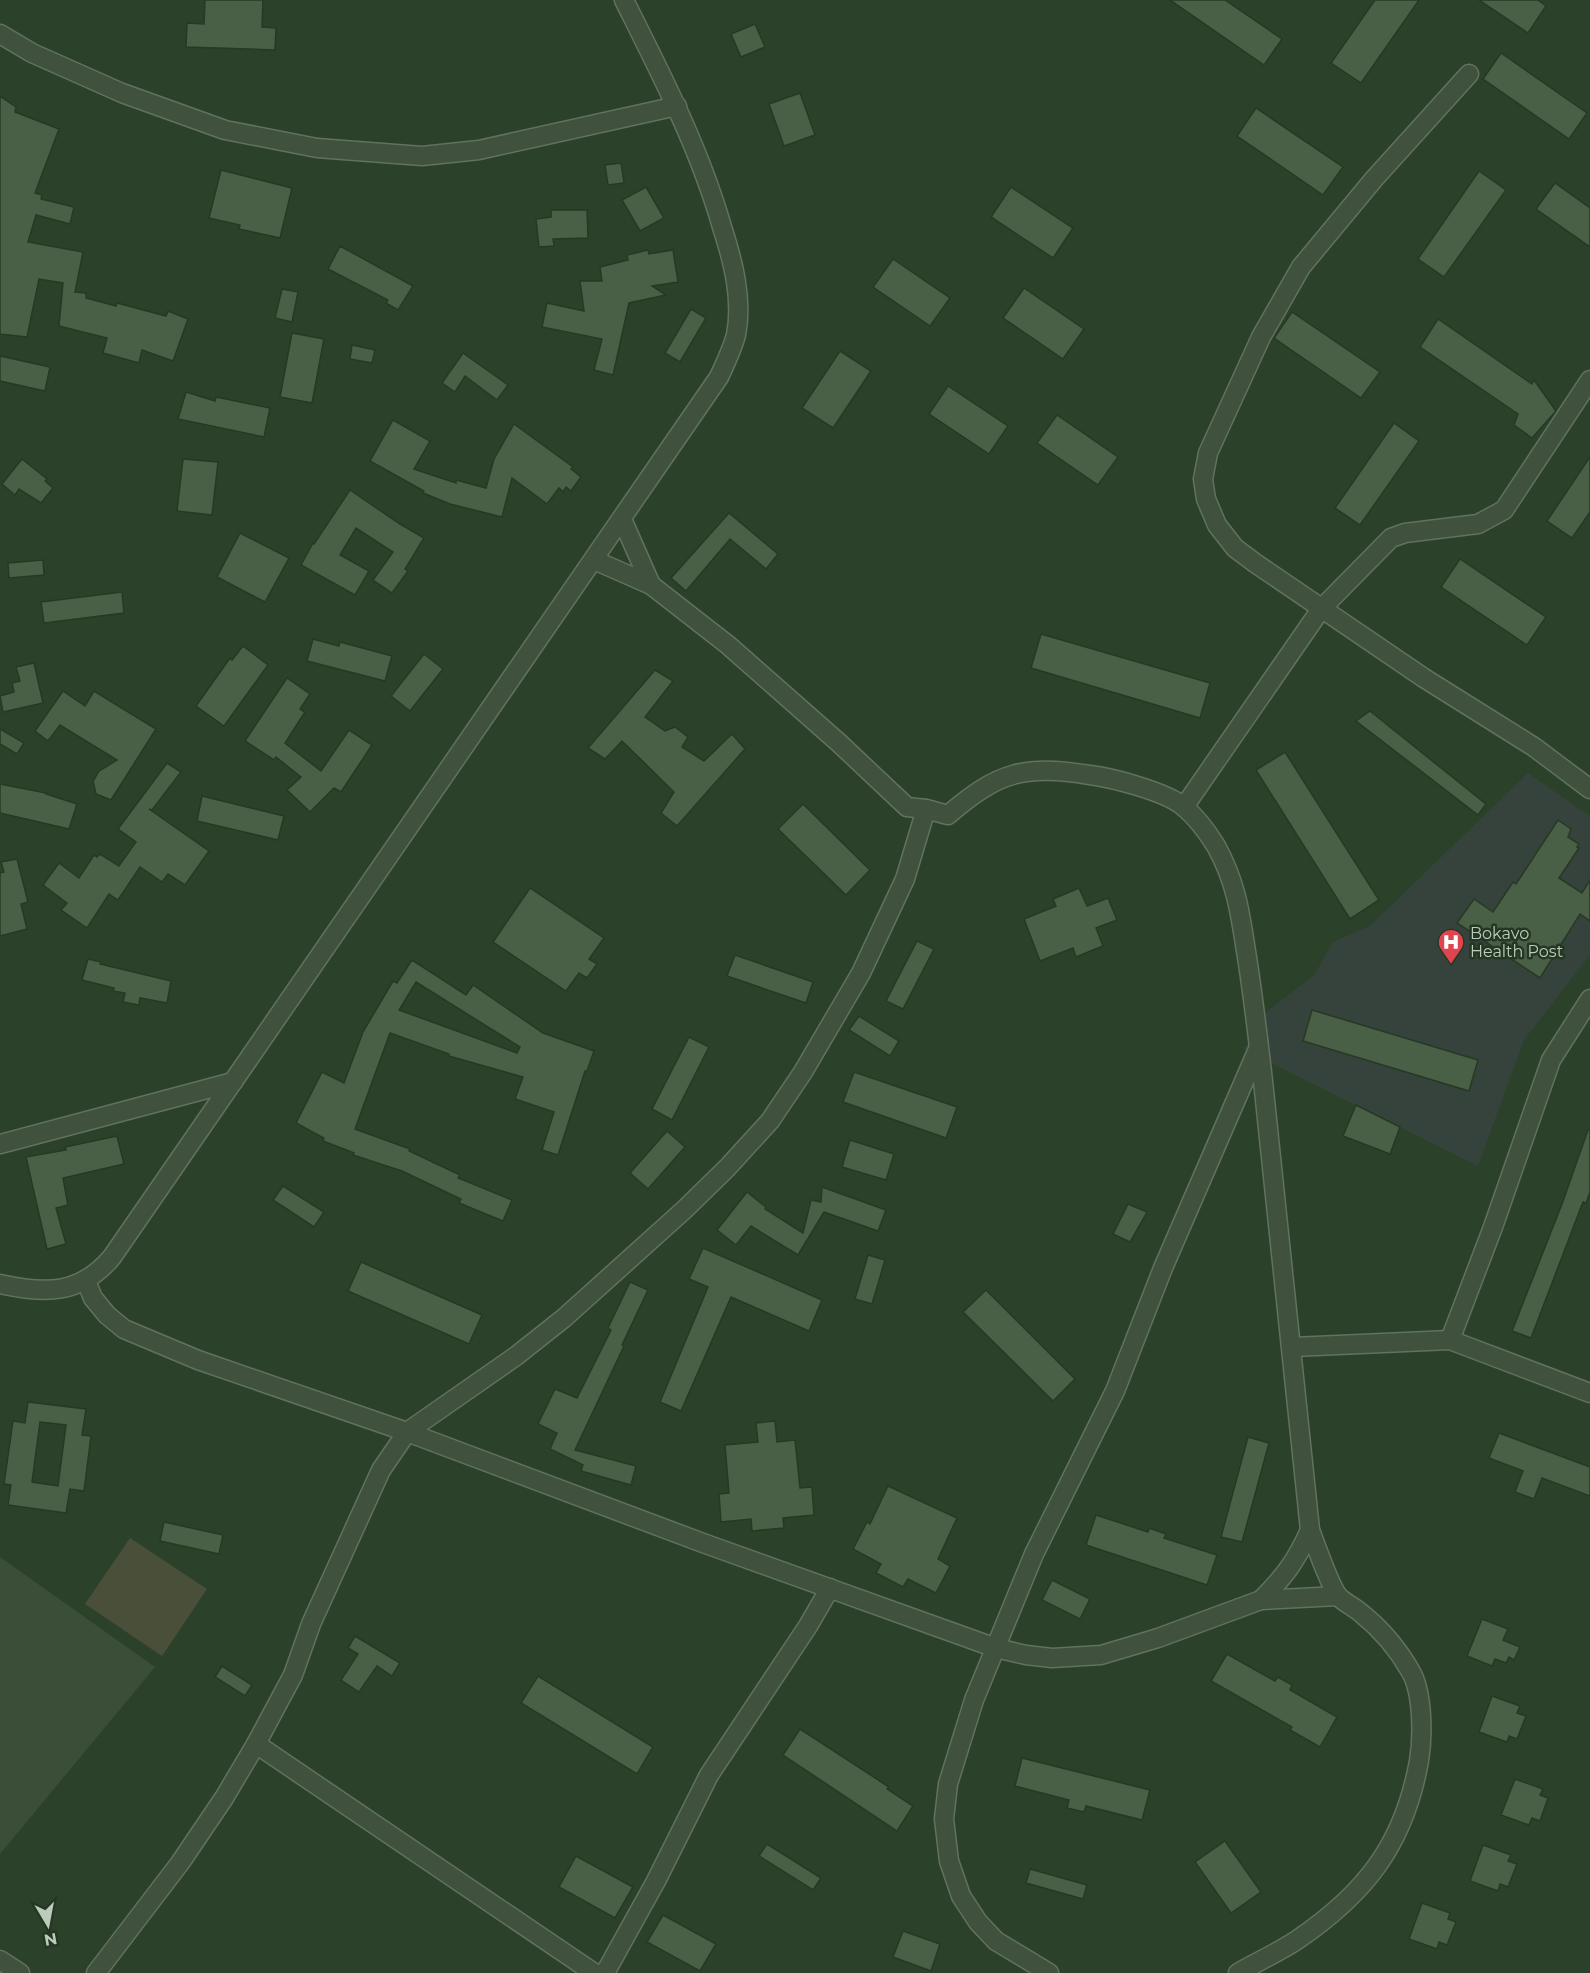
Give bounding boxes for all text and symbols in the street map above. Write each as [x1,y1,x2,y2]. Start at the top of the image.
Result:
place label: Bokavo Health Post [1470,924,1564,961]
hospital icon: Bokavo Health Post [1436,927,1466,965]
north arrow [18,1895,78,1955]
text: N [42,1929,59,1950]

